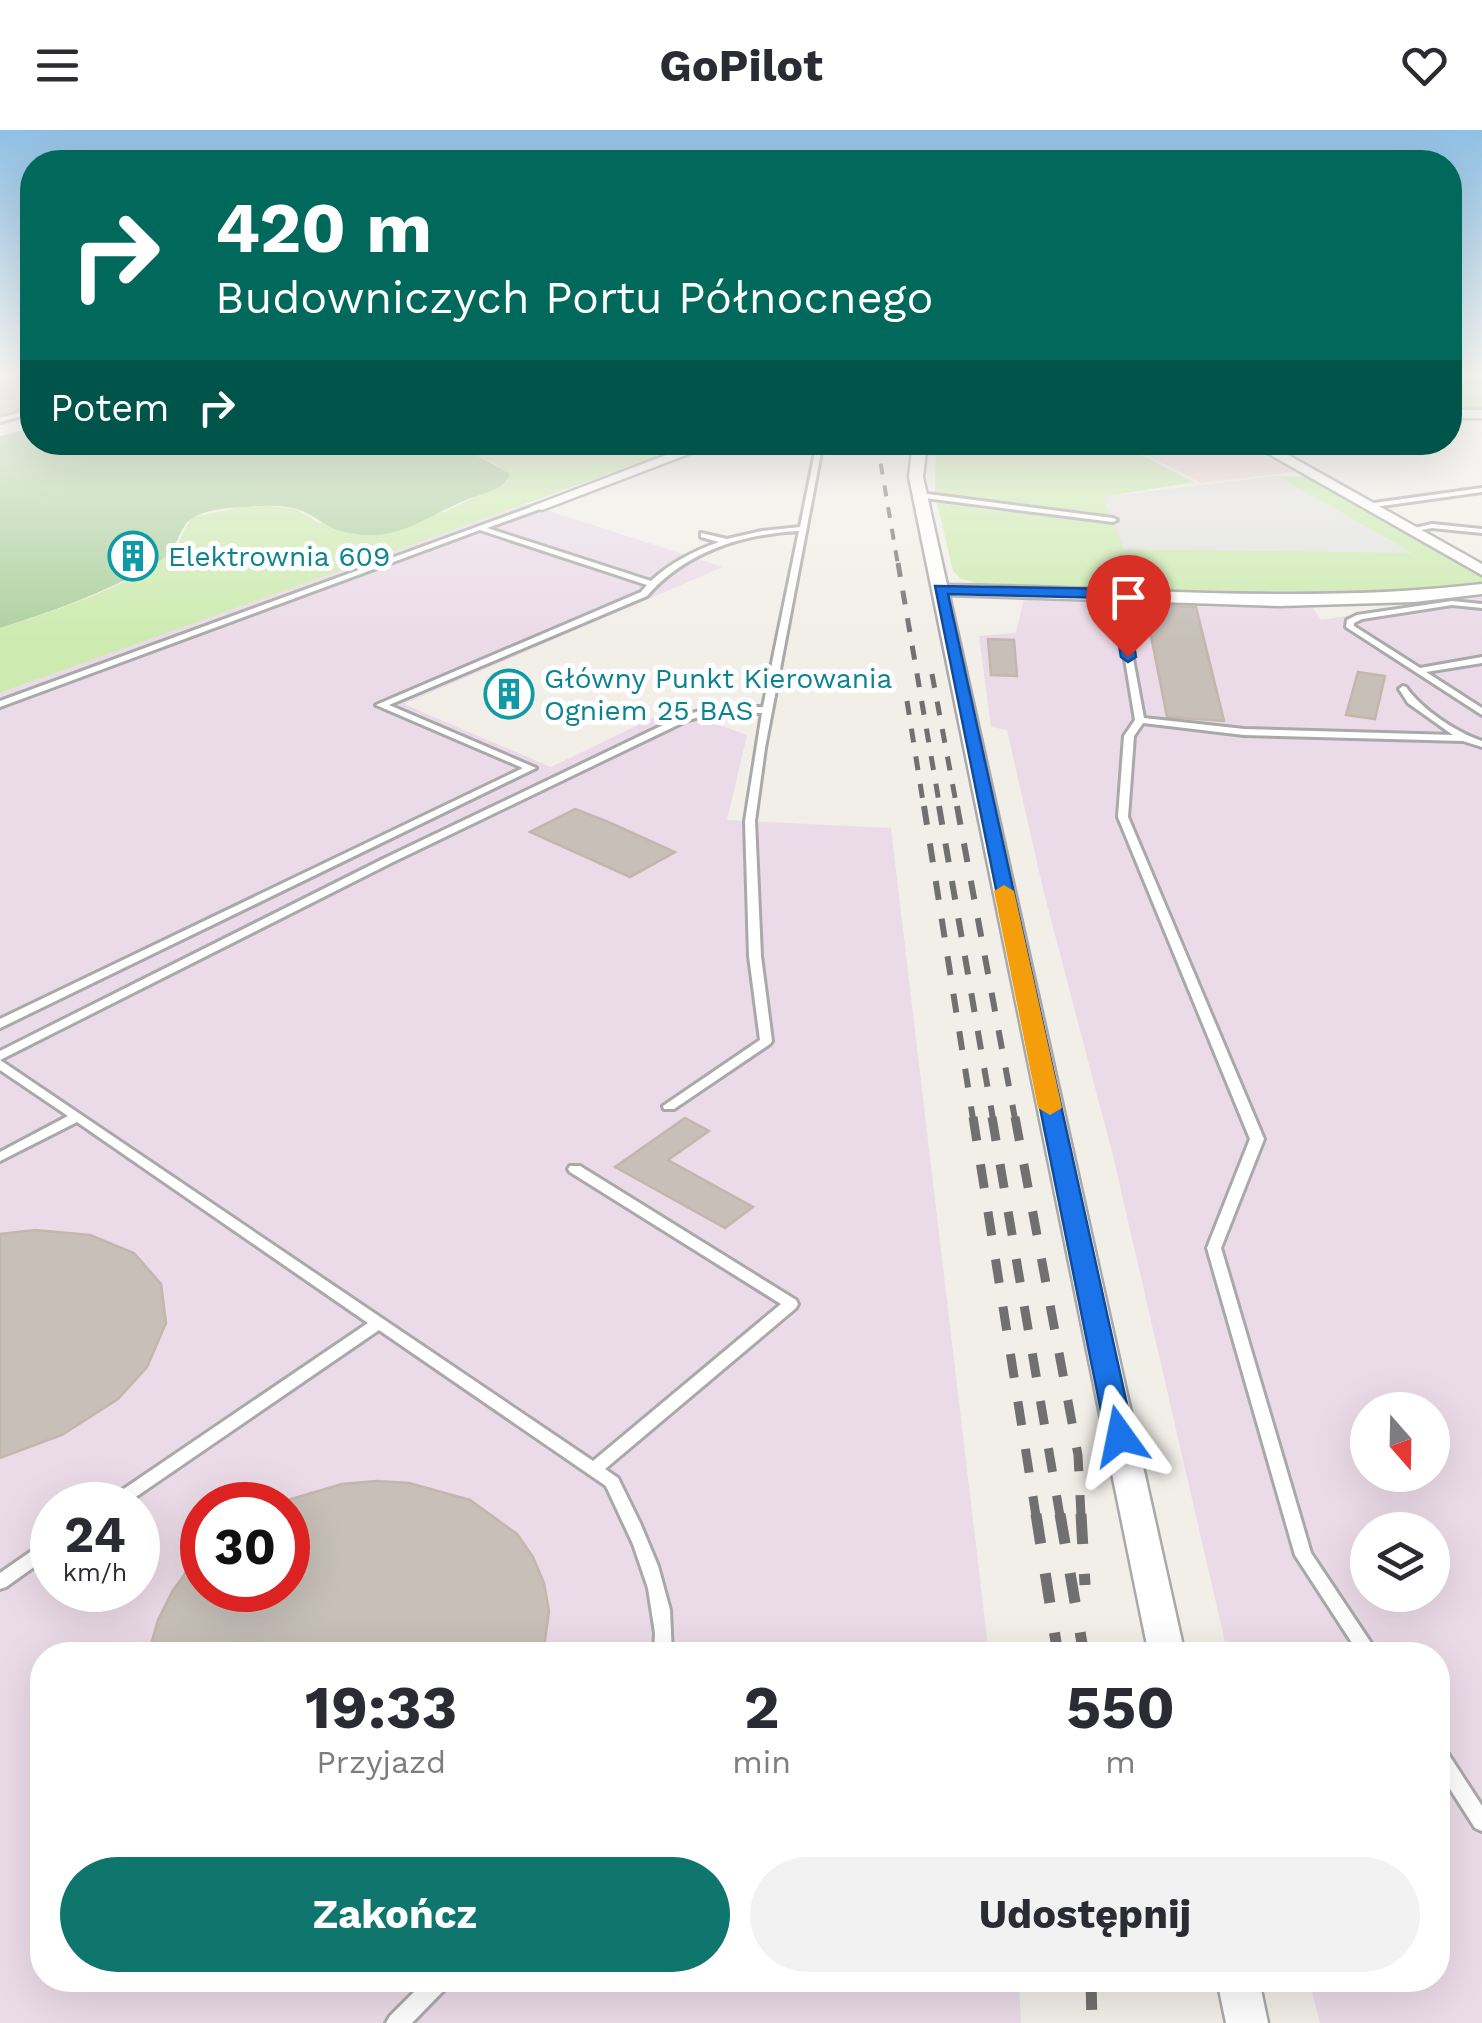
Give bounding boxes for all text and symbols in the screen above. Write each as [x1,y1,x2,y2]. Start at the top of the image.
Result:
icon: menu [30,38,85,93]
icon: heart [1397,38,1452,93]
text: GoPilot [659,39,823,92]
text: 420 m [215,187,432,269]
icon: right [50,190,180,320]
text: Budowniczych Portu Północnego [215,271,934,324]
icon: right [189,380,244,435]
text: Potem [50,386,169,430]
building icon: Elektrownia 609 [107,530,159,582]
place label: Elektrownia 609 [168,540,390,573]
pin [1086,555,1171,658]
icon: arrive [1101,570,1156,625]
place label: Główny Punkt Kierowania Ogniem 25 BAS [544,662,893,727]
building icon: Główny Punkt Kierowania Ogniem 25 BAS [483,668,535,720]
position arrow [1068,1384,1172,1488]
north arrow [1350,1392,1450,1492]
map controls [1350,1392,1450,1612]
speed limit sign: 30 [180,1482,310,1612]
text: 24 [64,1505,126,1564]
button: layers [1350,1512,1450,1612]
text: km/h [63,1558,127,1587]
text: 19:33 [305,1672,457,1743]
text: 2 [744,1672,780,1743]
text: 550 [1066,1672,1175,1743]
text: Przyjazd [316,1743,446,1781]
text: min [732,1743,791,1781]
text: m [1105,1743,1136,1781]
button: Zakończ [60,1857,730,1972]
button: Udostępnij [750,1857,1420,1972]

